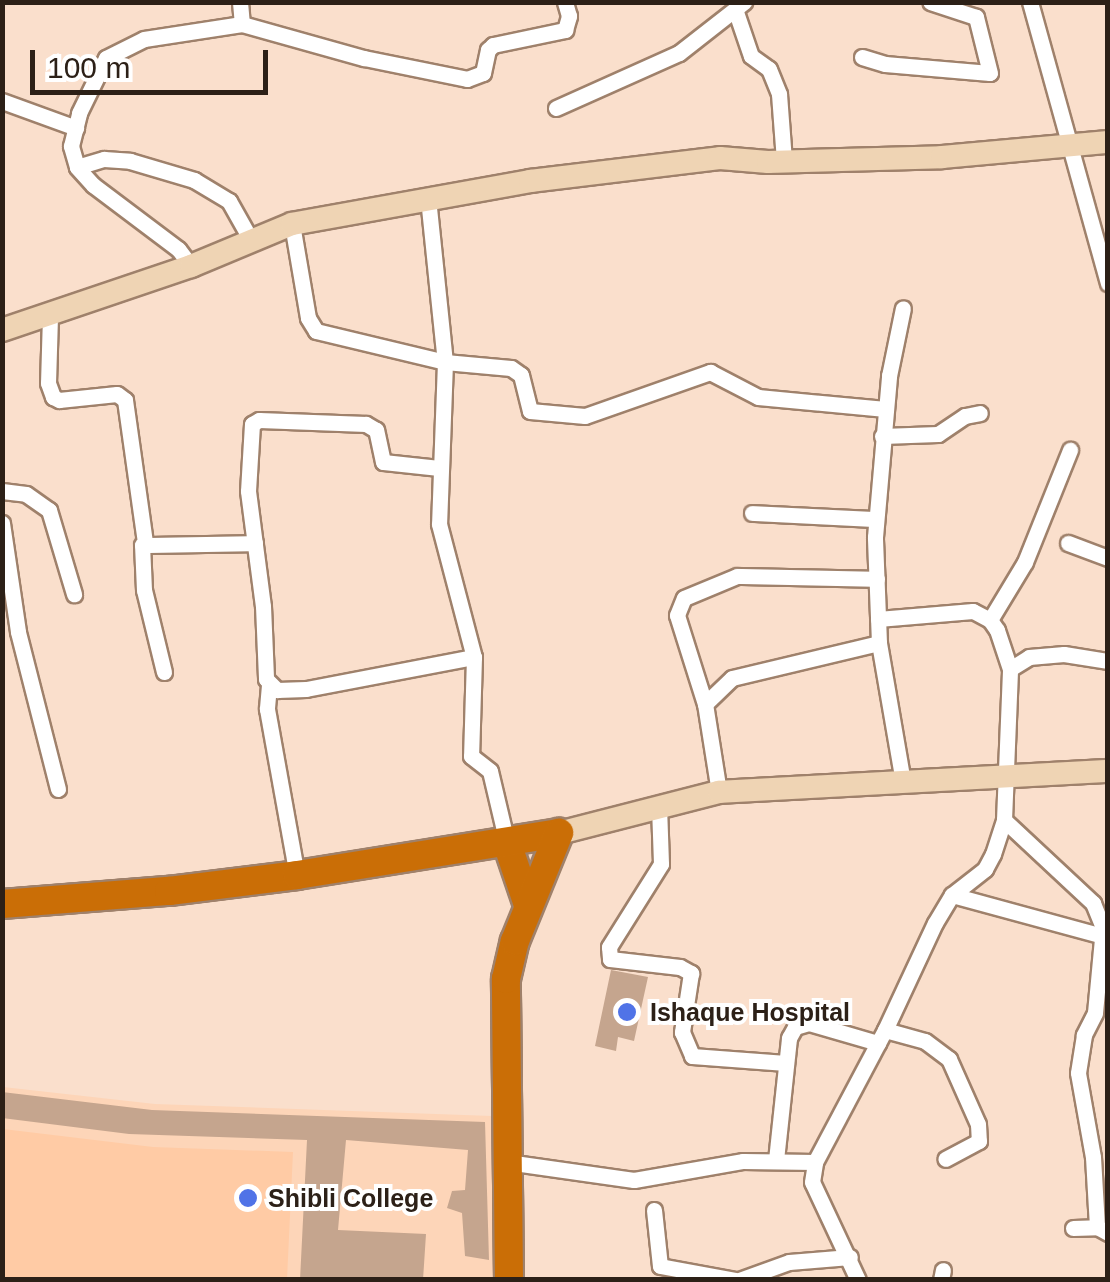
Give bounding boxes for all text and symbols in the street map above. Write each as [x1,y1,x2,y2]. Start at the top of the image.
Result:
scale bar [35,30,272,92]
text: 100 m [47,51,130,84]
place label: Ishaque Hospital [650,997,850,1027]
marker: Ishaque Hospital [614,999,640,1025]
place label: Shibli College [268,1183,433,1213]
marker: Shibli College [237,1187,259,1209]

